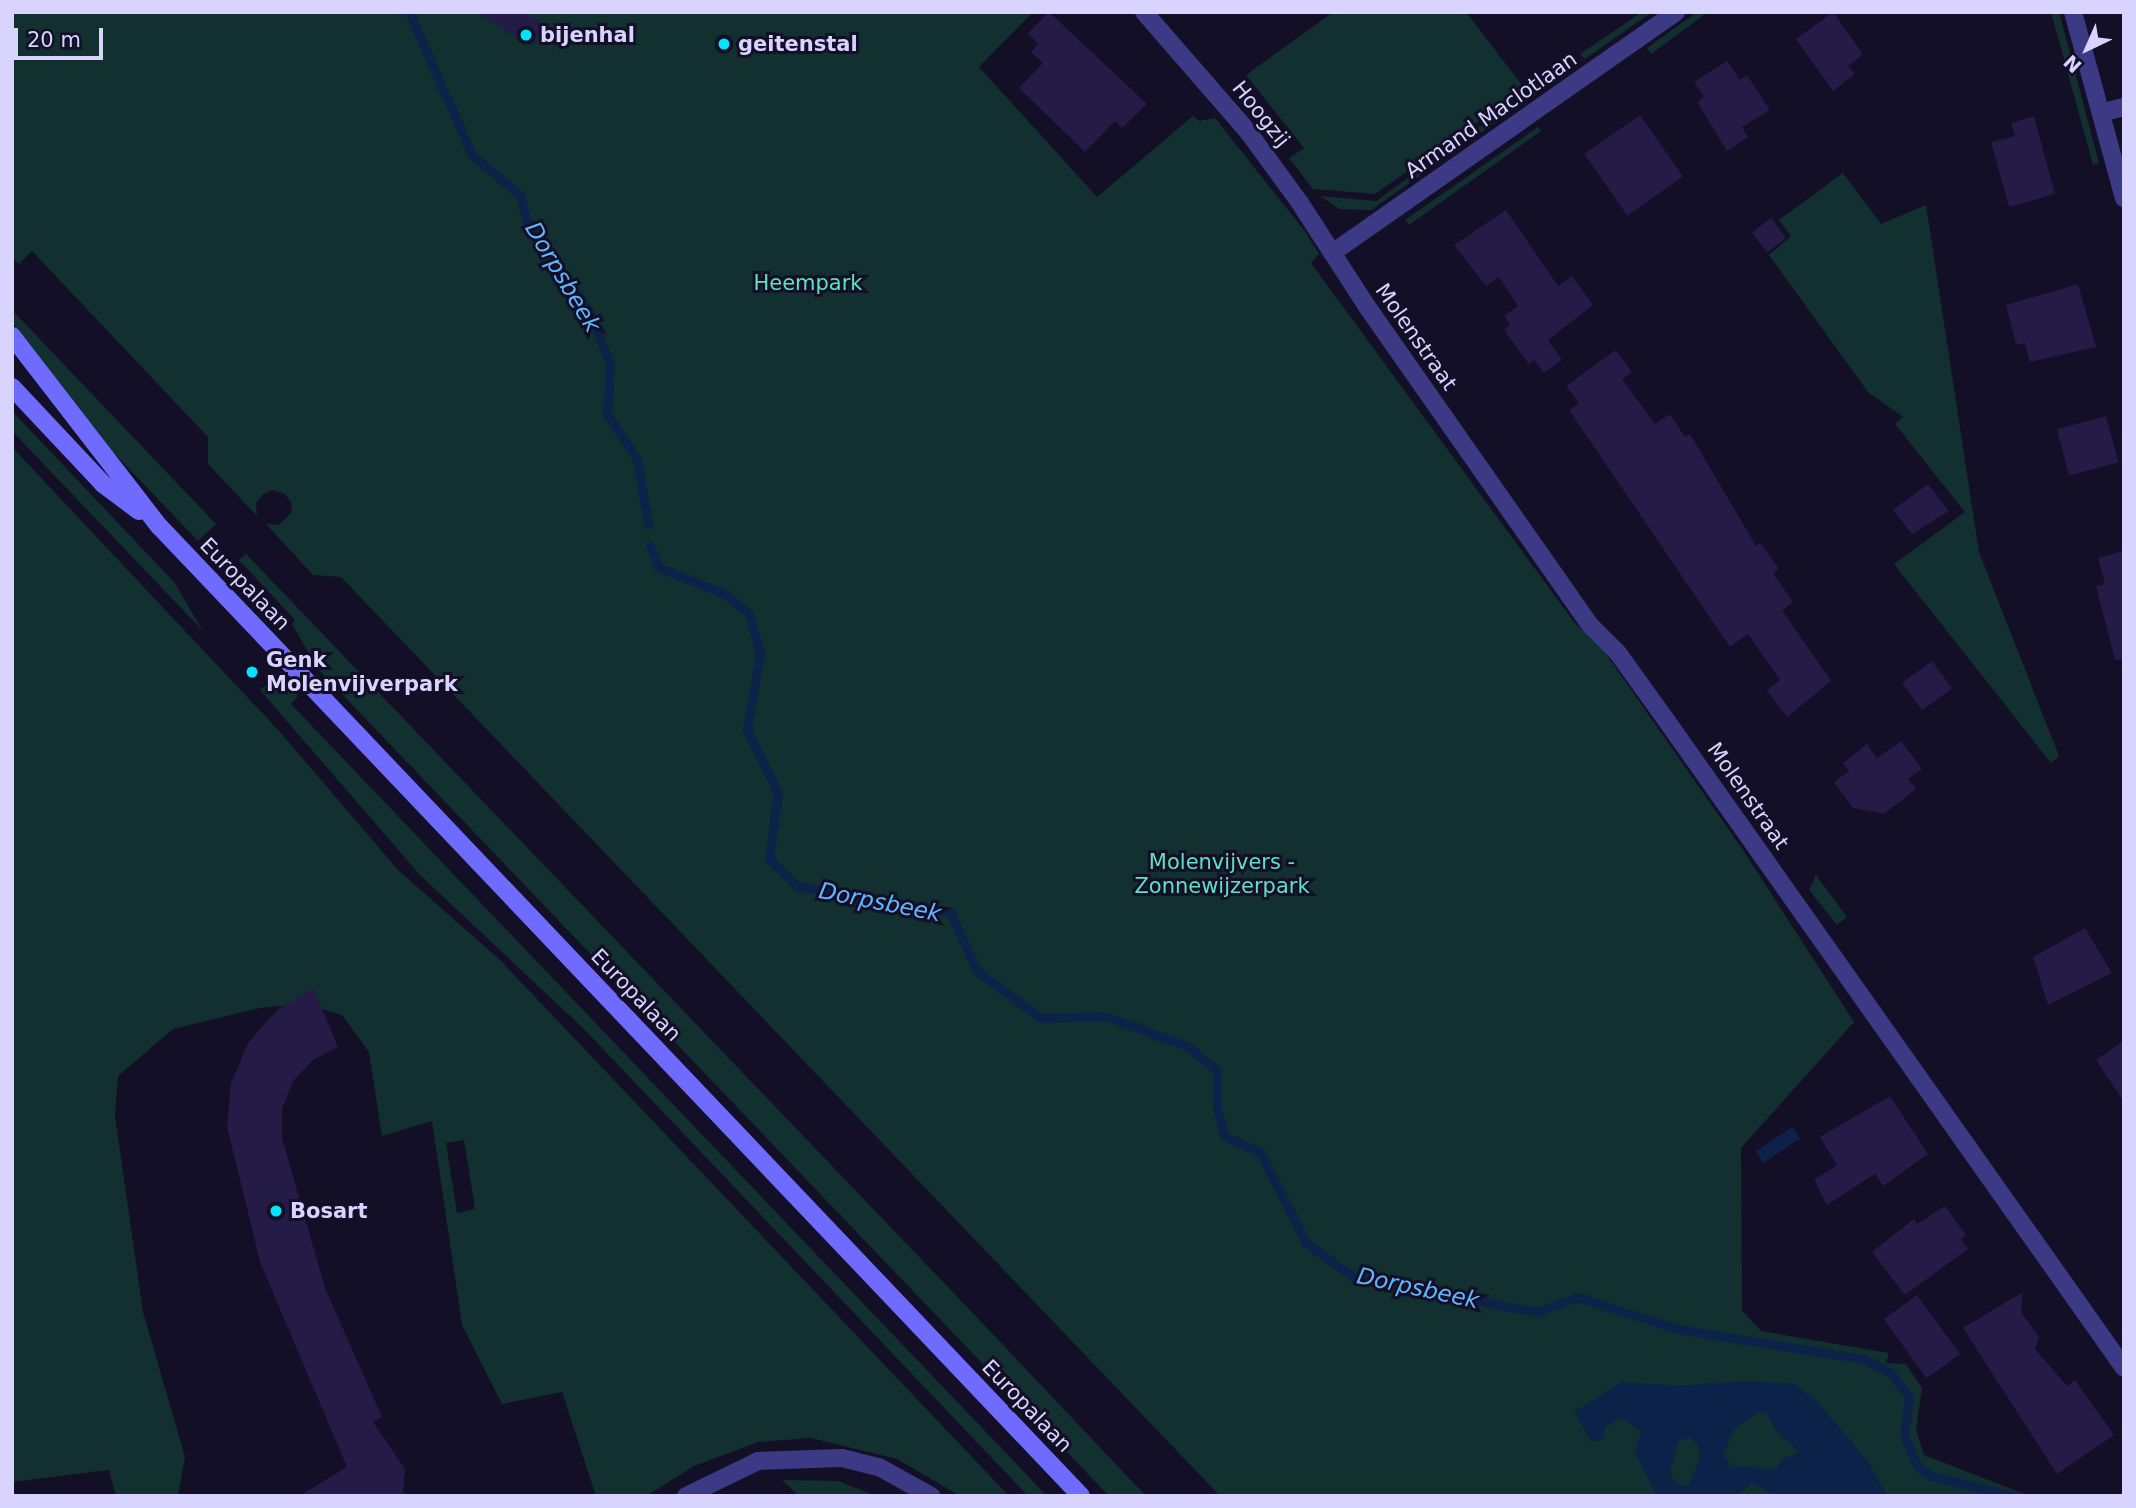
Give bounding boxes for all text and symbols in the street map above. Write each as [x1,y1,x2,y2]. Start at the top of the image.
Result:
scale bar [18,14,107,58]
north arrow [2052,14,2122,84]
place label: bijenhal [540,22,635,48]
marker: bijenhal [518,27,534,43]
text: 20 m [27,28,81,52]
place label: geitenstal [738,31,858,57]
marker: geitenstal [716,36,732,52]
street label: Armand Maclotlaan [1400,46,1582,184]
text: N [2059,51,2086,78]
street label: Hoogzij [1227,76,1295,152]
water label: Dorpsbeek [519,217,607,337]
park label: Heempark [753,270,863,296]
street label: Molenstraat [1370,279,1462,395]
street label: Europalaan [195,533,295,635]
place label: Genk Molenvijverpark [266,647,458,697]
marker: Genk Molenvijverpark [244,664,260,680]
street label: Molenstraat [1702,738,1794,854]
park label: Molenvijvers - Zonnewijzerpark [1134,849,1310,899]
water label: Dorpsbeek [816,877,944,927]
street label: Europalaan [586,944,686,1046]
place label: Bosart [290,1198,367,1224]
marker: Bosart [268,1203,284,1219]
water label: Dorpsbeek [1354,1262,1482,1314]
street label: Europalaan [977,1355,1077,1457]

